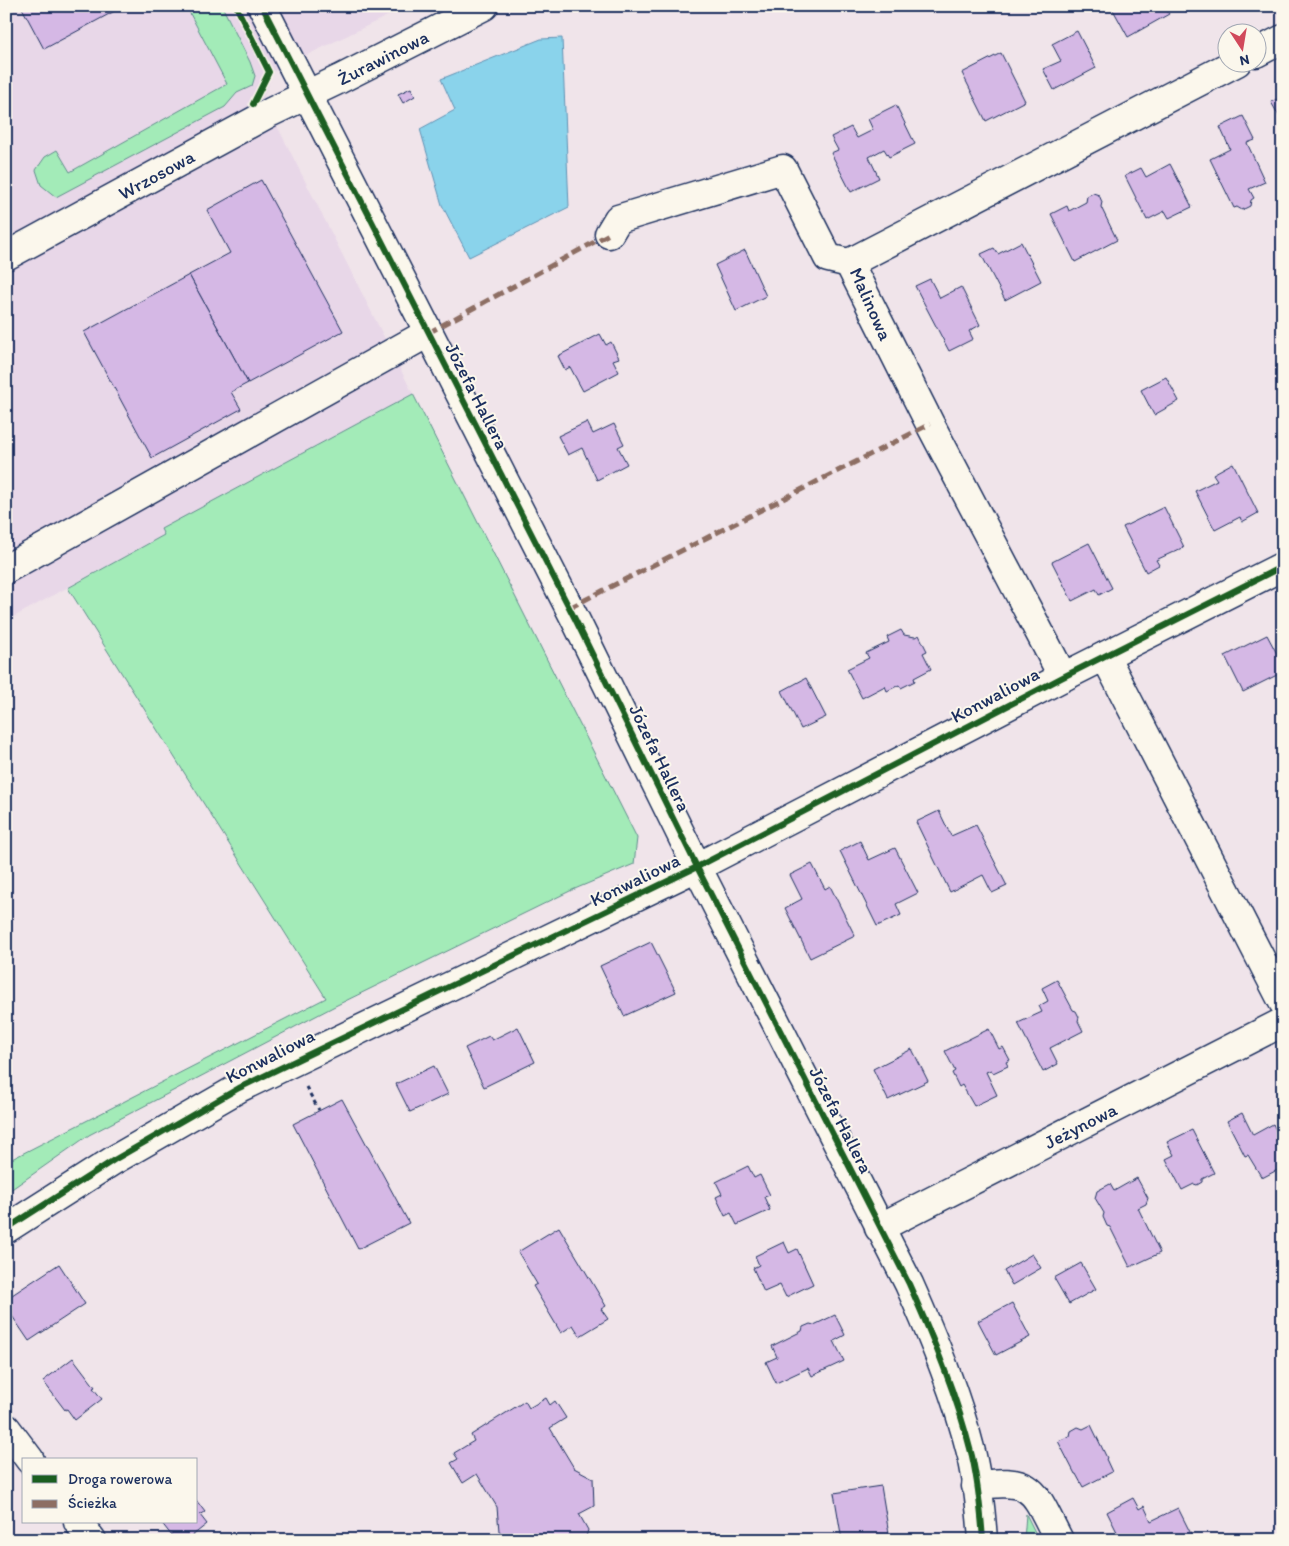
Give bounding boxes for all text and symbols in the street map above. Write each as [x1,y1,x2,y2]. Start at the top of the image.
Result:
north arrow [1216,22,1266,72]
street label: Żurawinowa [333,25,432,90]
text: N [1238,51,1251,70]
street label: Wrzosowa [114,144,198,204]
street label: Malinowa [845,264,897,344]
street label: Józefa Hallera [440,339,514,453]
street label: Konwaliowa [947,662,1043,728]
street label: Józefa Hallera [624,701,696,815]
street label: Konwaliowa [586,848,684,912]
street label: Konwaliowa [222,1024,318,1088]
street label: Józefa Hallera [804,1063,878,1177]
street label: Jeżynowa [1040,1097,1121,1153]
legend [22,1458,198,1524]
text: Droga rowerowa [68,1470,172,1488]
text: Ścieżka [68,1494,117,1512]

